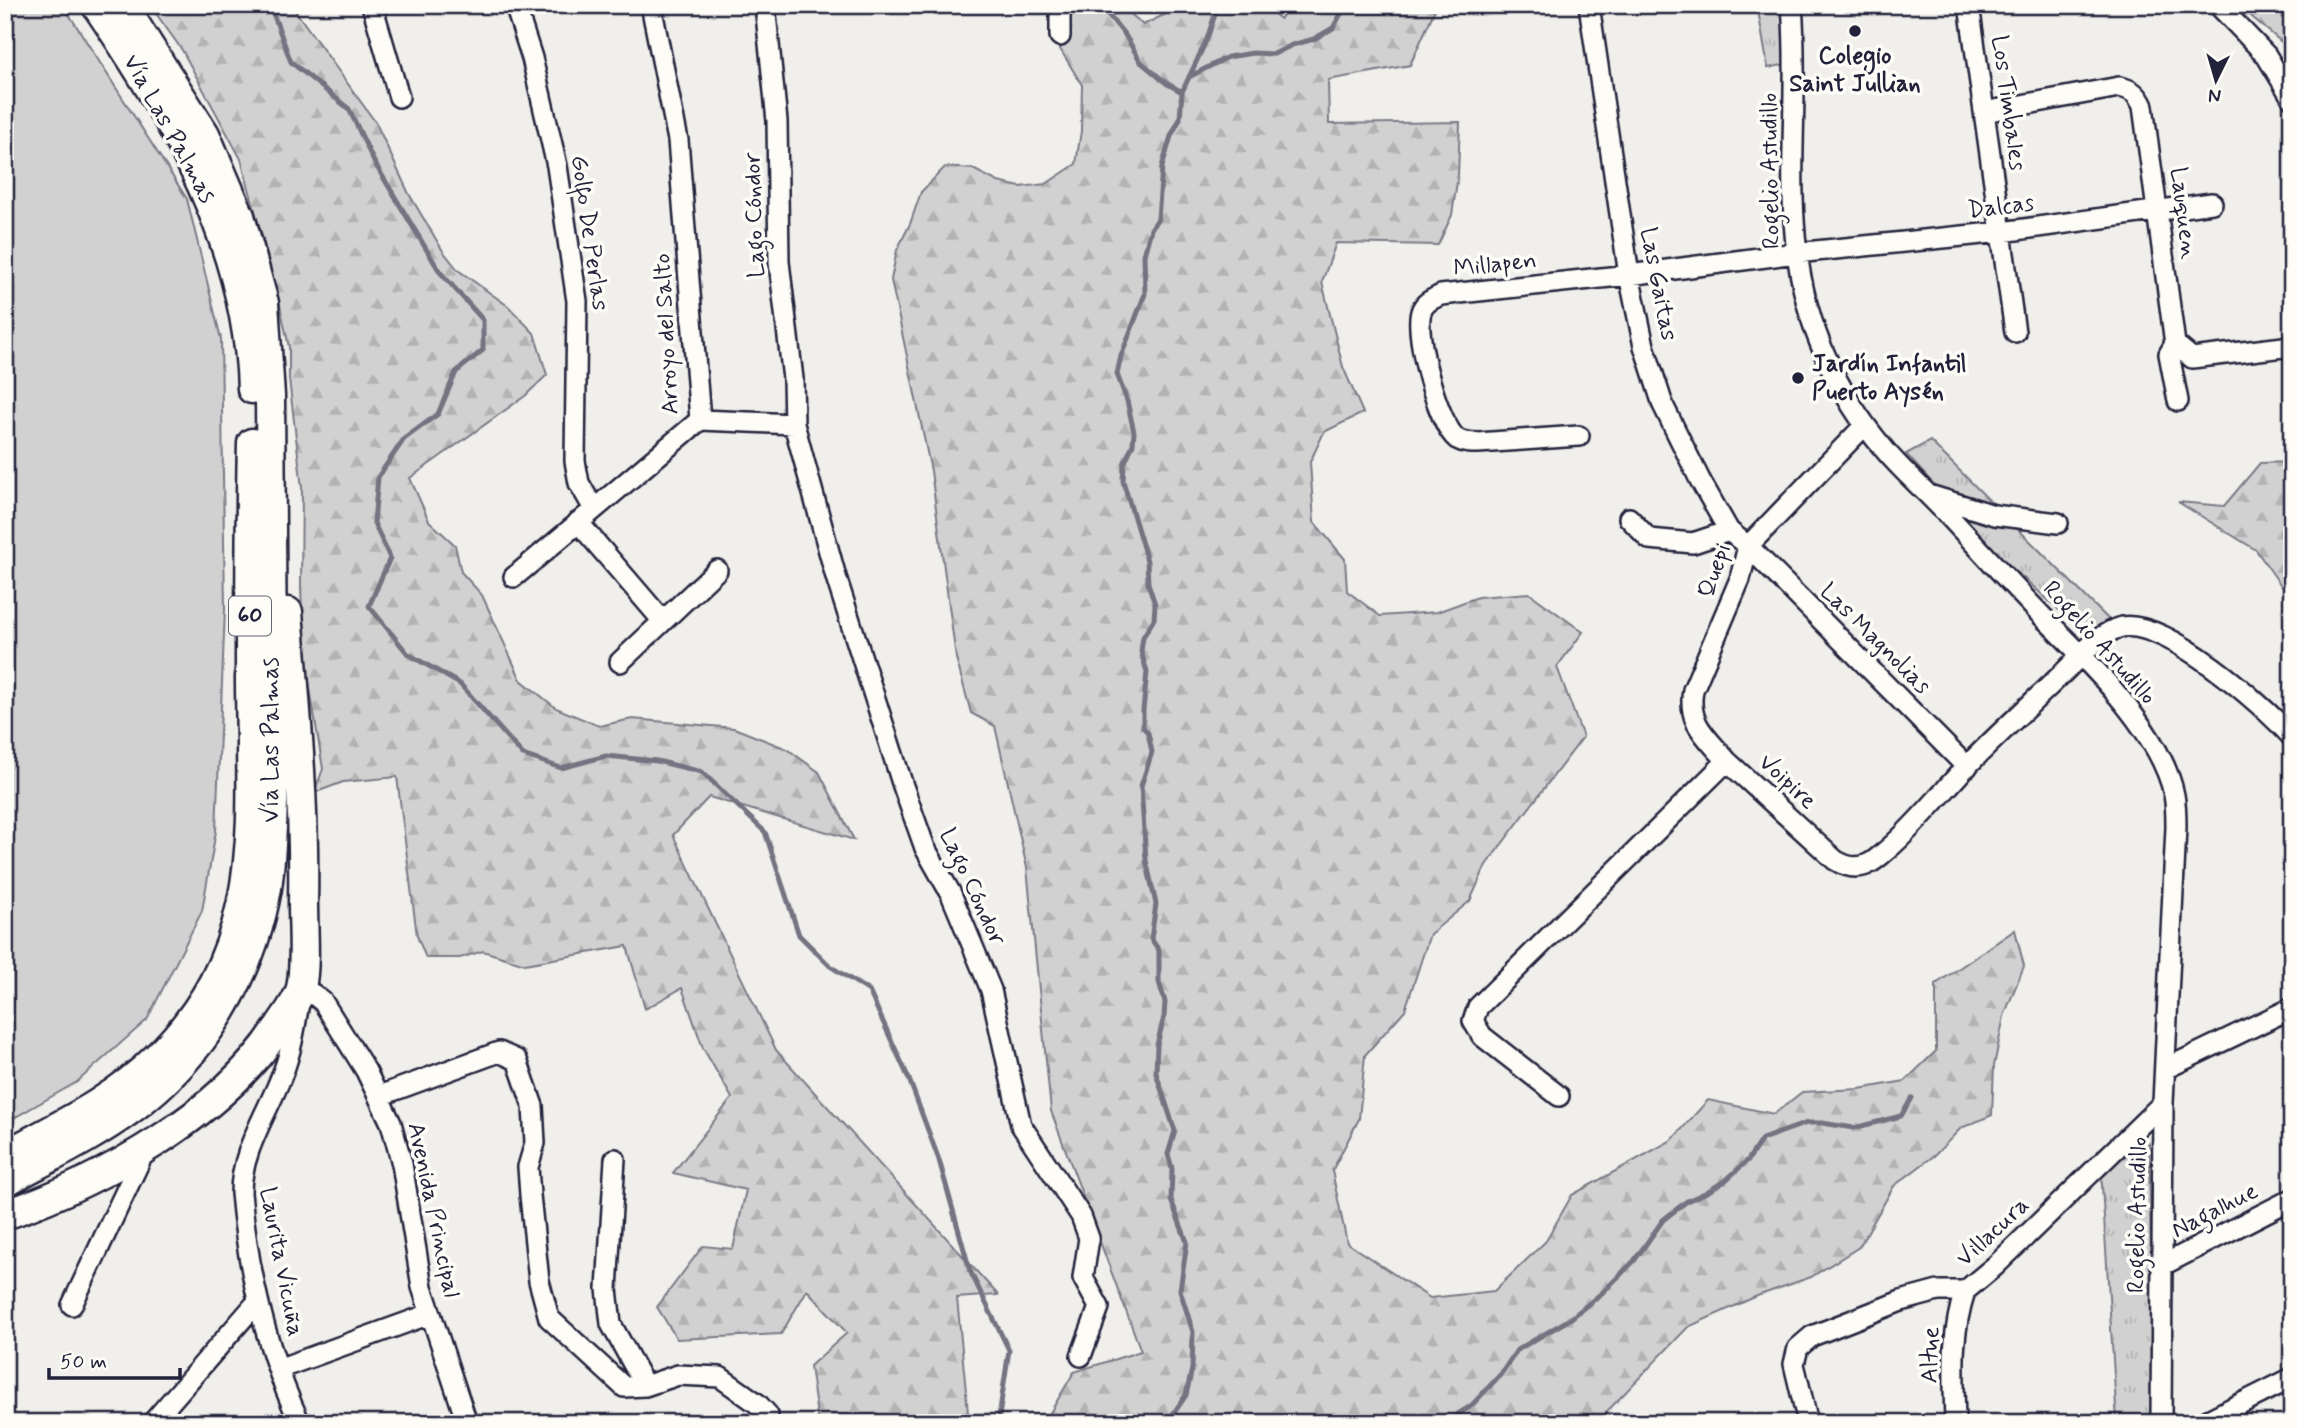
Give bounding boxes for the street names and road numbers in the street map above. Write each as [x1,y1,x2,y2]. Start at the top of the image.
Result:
street label: Los Timbales [1983,33,2033,173]
street label: Vía Las Palmas [115,49,223,209]
street label: Rogelio Astudillo [1754,93,1791,249]
street label: Lago Cóndor [737,151,776,278]
street label: Golfo De Perlas [561,153,615,313]
street label: Lauquen [2162,165,2204,261]
street label: Dalcas [1966,188,2036,226]
street label: Las Gaitas [1632,225,1684,344]
street label: Millapen [1452,245,1538,285]
street label: Arroyo del Salto [647,252,687,416]
street label: Quepi [1691,540,1739,602]
street label: Rogelio Astudillo [2033,575,2163,713]
street label: Las Magnolias [1813,577,1938,702]
road number: 60 [229,596,271,636]
street label: Vía Las Palmas [256,657,287,823]
street label: Voipire [1751,747,1823,817]
street label: Lago Cóndor [929,824,1013,952]
street label: Avenida Principal [399,1120,467,1300]
street label: Rogelio Astudillo [2121,1137,2158,1293]
street label: Nagalhue [2167,1176,2265,1249]
street label: Laurita Vicuña [251,1185,311,1339]
street label: Villacura [1950,1190,2036,1274]
street label: Altue [1915,1326,1947,1384]

